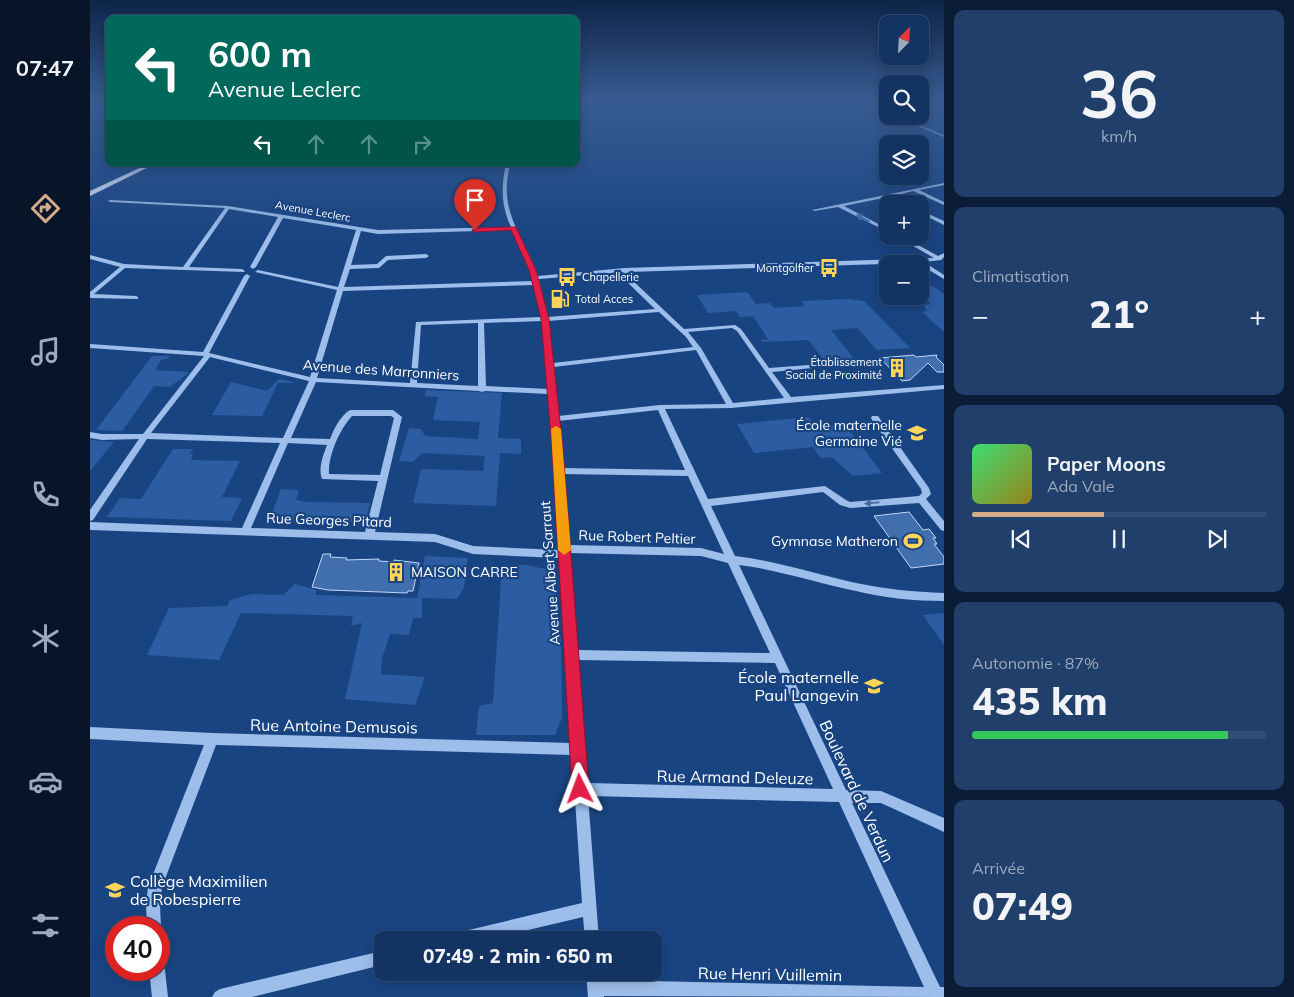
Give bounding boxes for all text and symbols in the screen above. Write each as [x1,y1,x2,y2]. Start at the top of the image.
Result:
north arrow [879,15,929,65]
map controls [879,15,929,305]
text: 600 m [208,32,312,76]
icon: left [125,35,190,100]
text: 36 [1080,53,1158,134]
text: 07:47 [16,54,74,82]
text: Avenue Leclerc [208,75,361,103]
button: search [879,75,929,125]
text: km/h [1101,126,1137,146]
icon: left [249,130,277,158]
icon: ahead [302,130,330,158]
icon: ahead [355,130,383,158]
icon: right [408,130,436,158]
button: layers [879,135,929,185]
pin [454,179,496,230]
icon: arrive [461,186,489,214]
icon: directions [28,191,63,226]
button: + [879,195,929,245]
street label: Avenue Leclerc [274,197,352,225]
one-way arrow [856,214,870,222]
button: − [879,255,929,305]
bus stop icon: Montgolfier [818,257,840,279]
place label: Montgolfier [756,261,814,275]
bus stop icon: Chapellerie [556,266,578,288]
text: Climatisation [972,266,1069,286]
place label: Chapellerie [582,270,639,284]
fuel station icon: Total Acces [549,288,571,310]
text: 21° [1089,290,1149,338]
place label: Total Acces [575,292,633,306]
text: − [972,298,989,333]
text: + [1249,298,1266,333]
icon: music [28,334,63,369]
place label: Établissement Social de Proximité [786,355,882,382]
street label: Avenue des Marronniers [302,356,460,384]
building icon: Établissement Social de Proximité [886,357,908,379]
place label: École maternelle Germaine Vié [796,416,902,450]
school or university icon: École maternelle Germaine Vié [906,422,928,444]
text: Paper Moons [1047,452,1166,476]
text: Ada Vale [1047,476,1114,496]
icon: phone [28,477,63,512]
one-way arrow [864,499,880,507]
street label: Avenue Albert Sarraut [536,500,564,646]
street label: Rue Georges Pitard [266,509,392,531]
icon: previous [1007,525,1035,553]
icon: pause [1105,525,1133,553]
icon: next [1203,525,1231,553]
street label: Rue Robert Peltier [578,526,697,548]
sports icon: Gymnase Matheron [902,530,924,552]
place label: Gymnase Matheron [771,532,898,550]
building icon: MAISON CARRE [385,561,407,583]
place label: MAISON CARRE [411,563,518,581]
icon: climate [28,621,63,656]
text: Autonomie · 87% [972,653,1099,673]
place label: École maternelle Paul Langevin [738,667,859,705]
school or university icon: École maternelle Paul Langevin [863,675,885,697]
text: 435 km [972,677,1108,725]
street label: Rue Antoine Demusois [250,715,418,737]
street label: Boulevard de Verdun [815,717,899,865]
position arrow [553,762,605,814]
icon: car [28,764,63,799]
street label: Rue Armand Deleuze [656,766,814,788]
text: Arrivée [972,858,1025,878]
place label: Collège Maximilien de Robespierre [130,871,268,909]
school or university icon: Collège Maximilien de Robespierre [104,879,126,901]
text: 07:49 [972,882,1073,930]
icon: filters [28,908,63,943]
speed limit sign: 40 [105,916,170,981]
text: 07:49 · 2 min · 650 m [423,944,613,968]
street label: Rue Henri Vuillemin [698,963,842,985]

